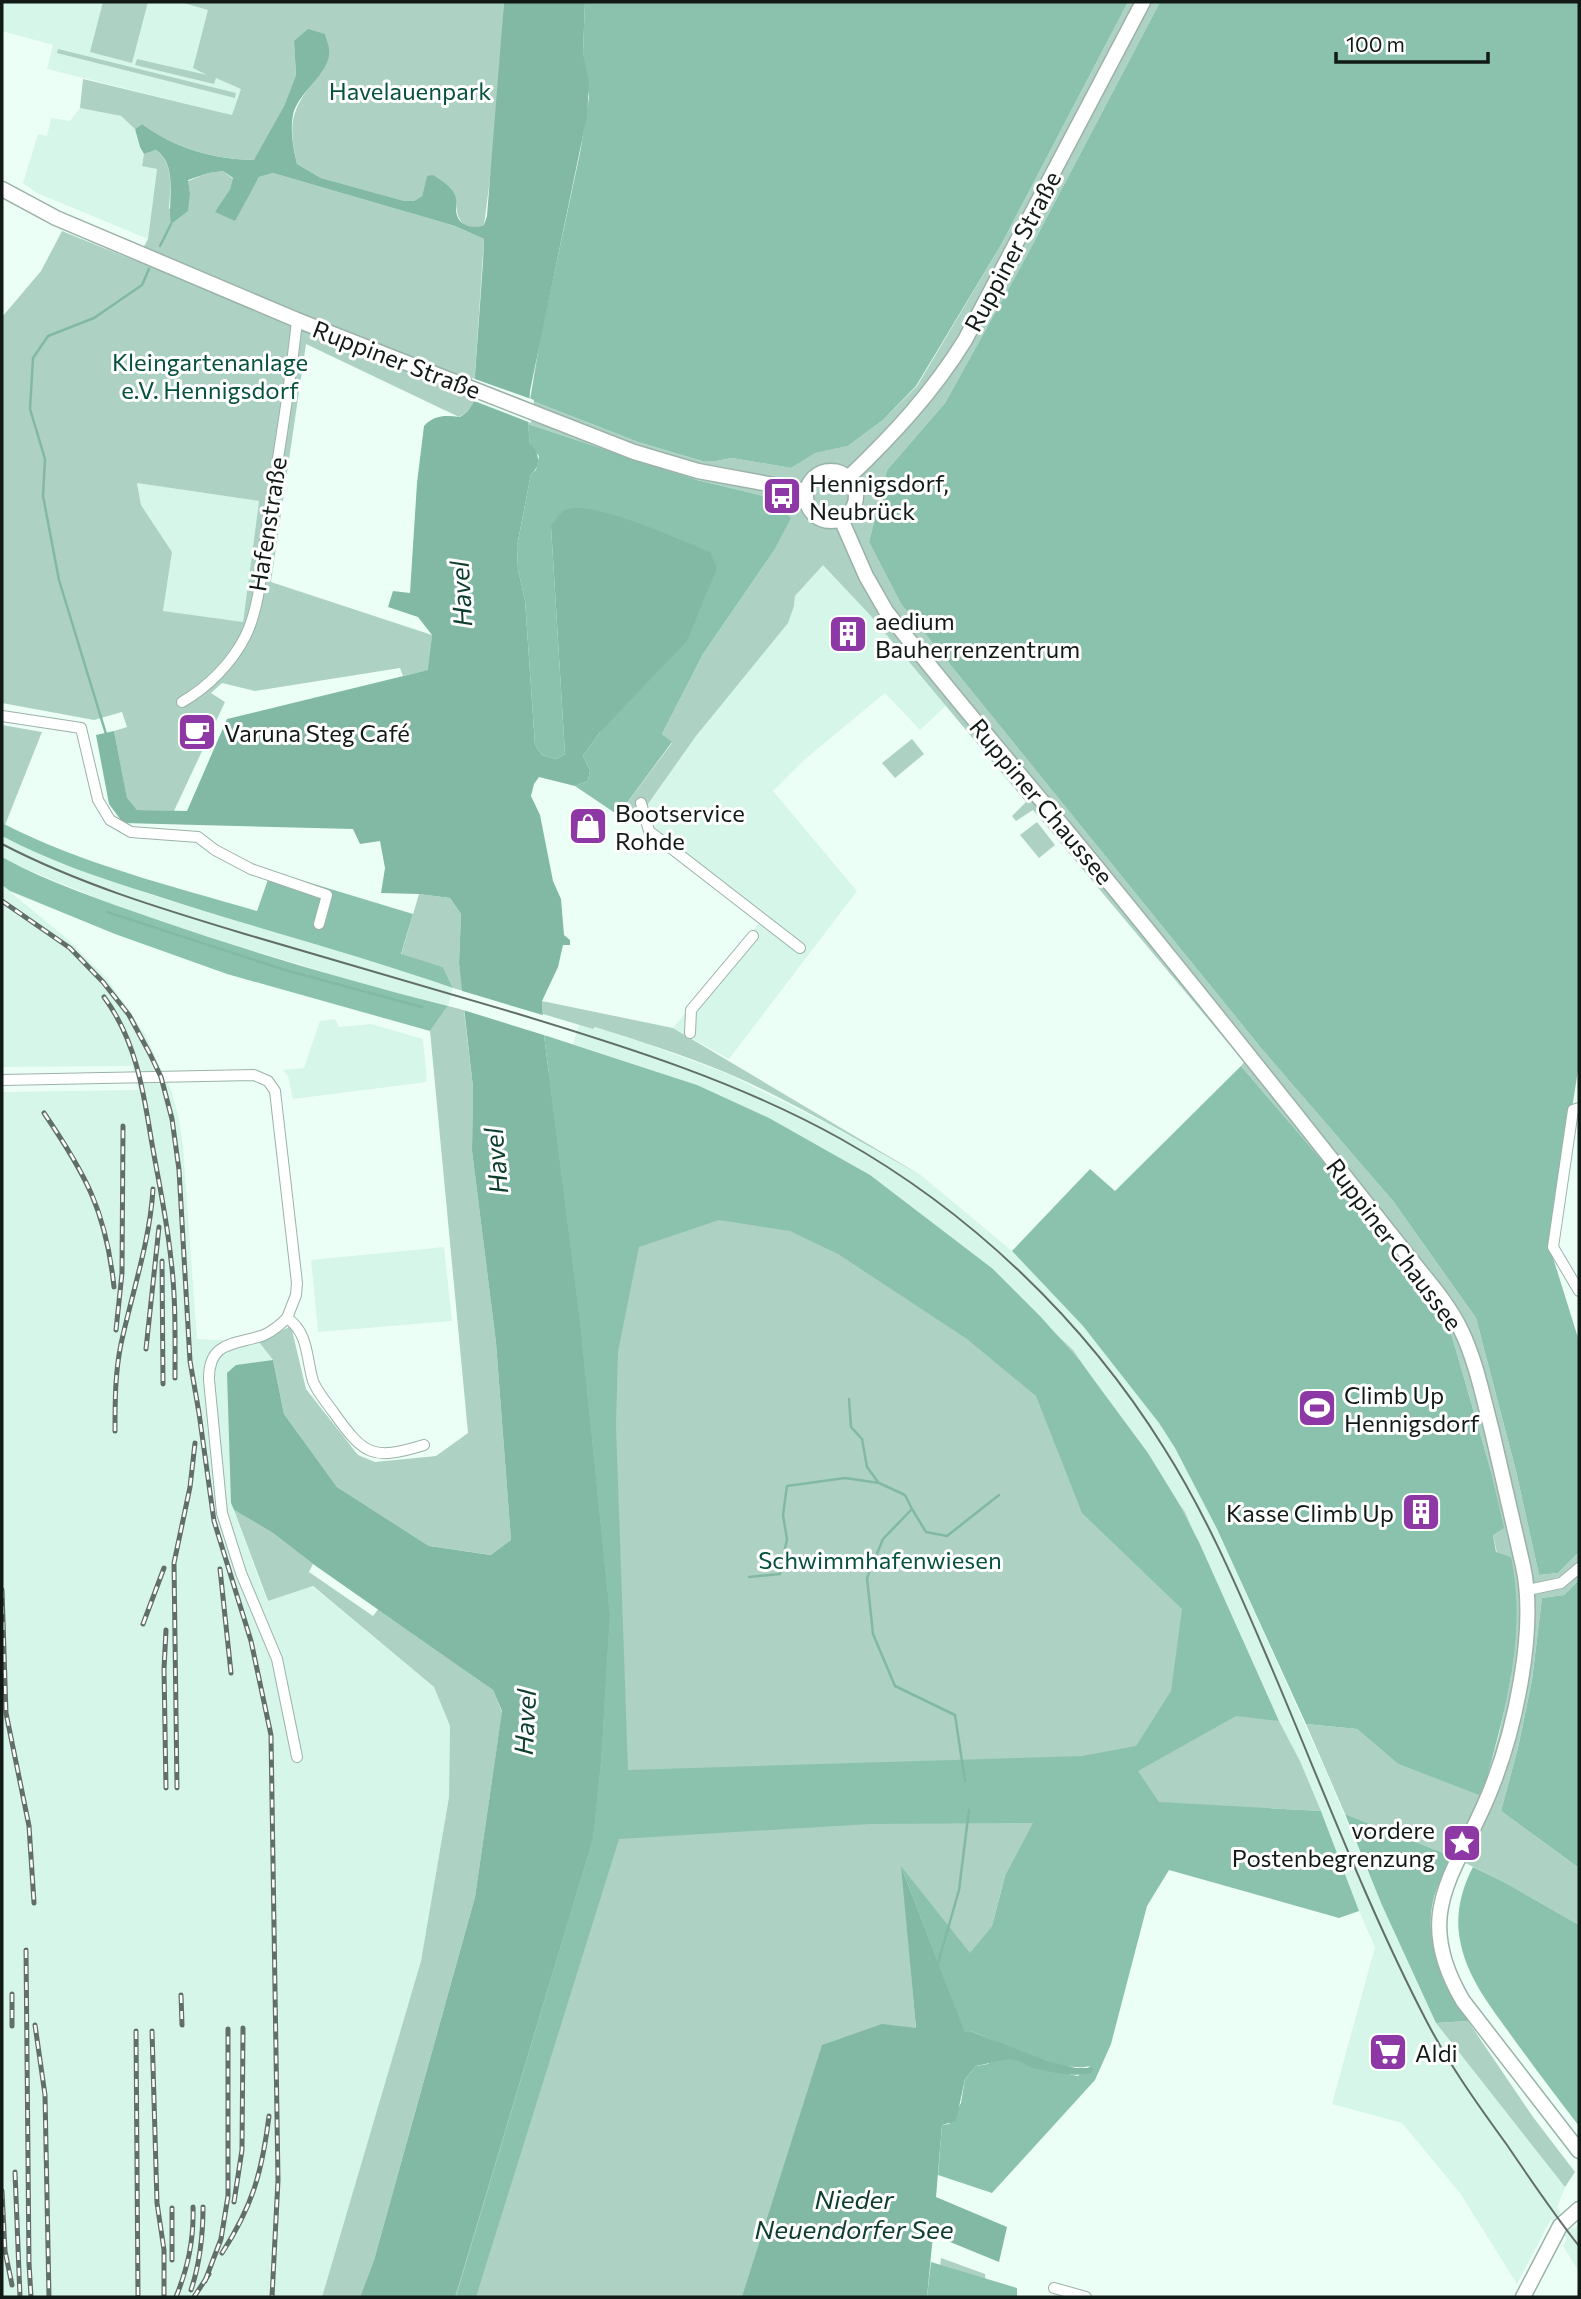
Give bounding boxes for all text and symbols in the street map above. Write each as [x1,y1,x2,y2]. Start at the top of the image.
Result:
scale bar [1336,21,1488,65]
text: 100 m [1346,31,1405,56]
park label: Havelauenpark [329,76,491,105]
street label: Ruppiner Straße [958,166,1066,336]
street label: Ruppiner Straße [309,314,485,404]
park label: Kleingartenanlage e.V. Hennigsdorf [112,347,308,404]
street label: Hafenstraße [242,455,292,593]
place label: Hennigsdorf, Neubrück [809,468,949,525]
bus stop icon: Hennigsdorf, Neubrück [761,475,803,517]
water label: Havel [443,559,477,628]
place label: aedium Bauherrenzentrum [875,606,1080,663]
building icon: aedium Bauherrenzentrum [827,613,869,655]
cafe icon: Varuna Steg Café [176,711,218,753]
street label: Ruppiner Chaussee [964,712,1120,890]
place label: Varuna Steg Café [224,718,410,747]
place label: Bootservice Rohde [615,798,745,855]
shop icon: Bootservice Rohde [567,805,609,847]
water label: Havel [477,1125,513,1195]
street label: Ruppiner Chaussee [1321,1152,1469,1336]
place label: Climb Up Hennigsdorf [1344,1380,1480,1437]
sports icon: Climb Up Hennigsdorf [1296,1387,1338,1429]
building icon: Kasse Climb Up [1400,1491,1442,1533]
place label: Kasse Climb Up [1226,1498,1394,1527]
park label: Schwimmhafenwiesen [758,1545,1002,1574]
water label: Havel [507,1687,541,1756]
place label: vordere Postenbegrenzung [1232,1815,1435,1872]
place icon: vordere Postenbegrenzung [1441,1822,1483,1864]
supermarket icon: Aldi [1367,2031,1409,2073]
place label: Aldi [1415,2038,1458,2067]
water label: Nieder Neuendorfer See [755,2183,954,2244]

